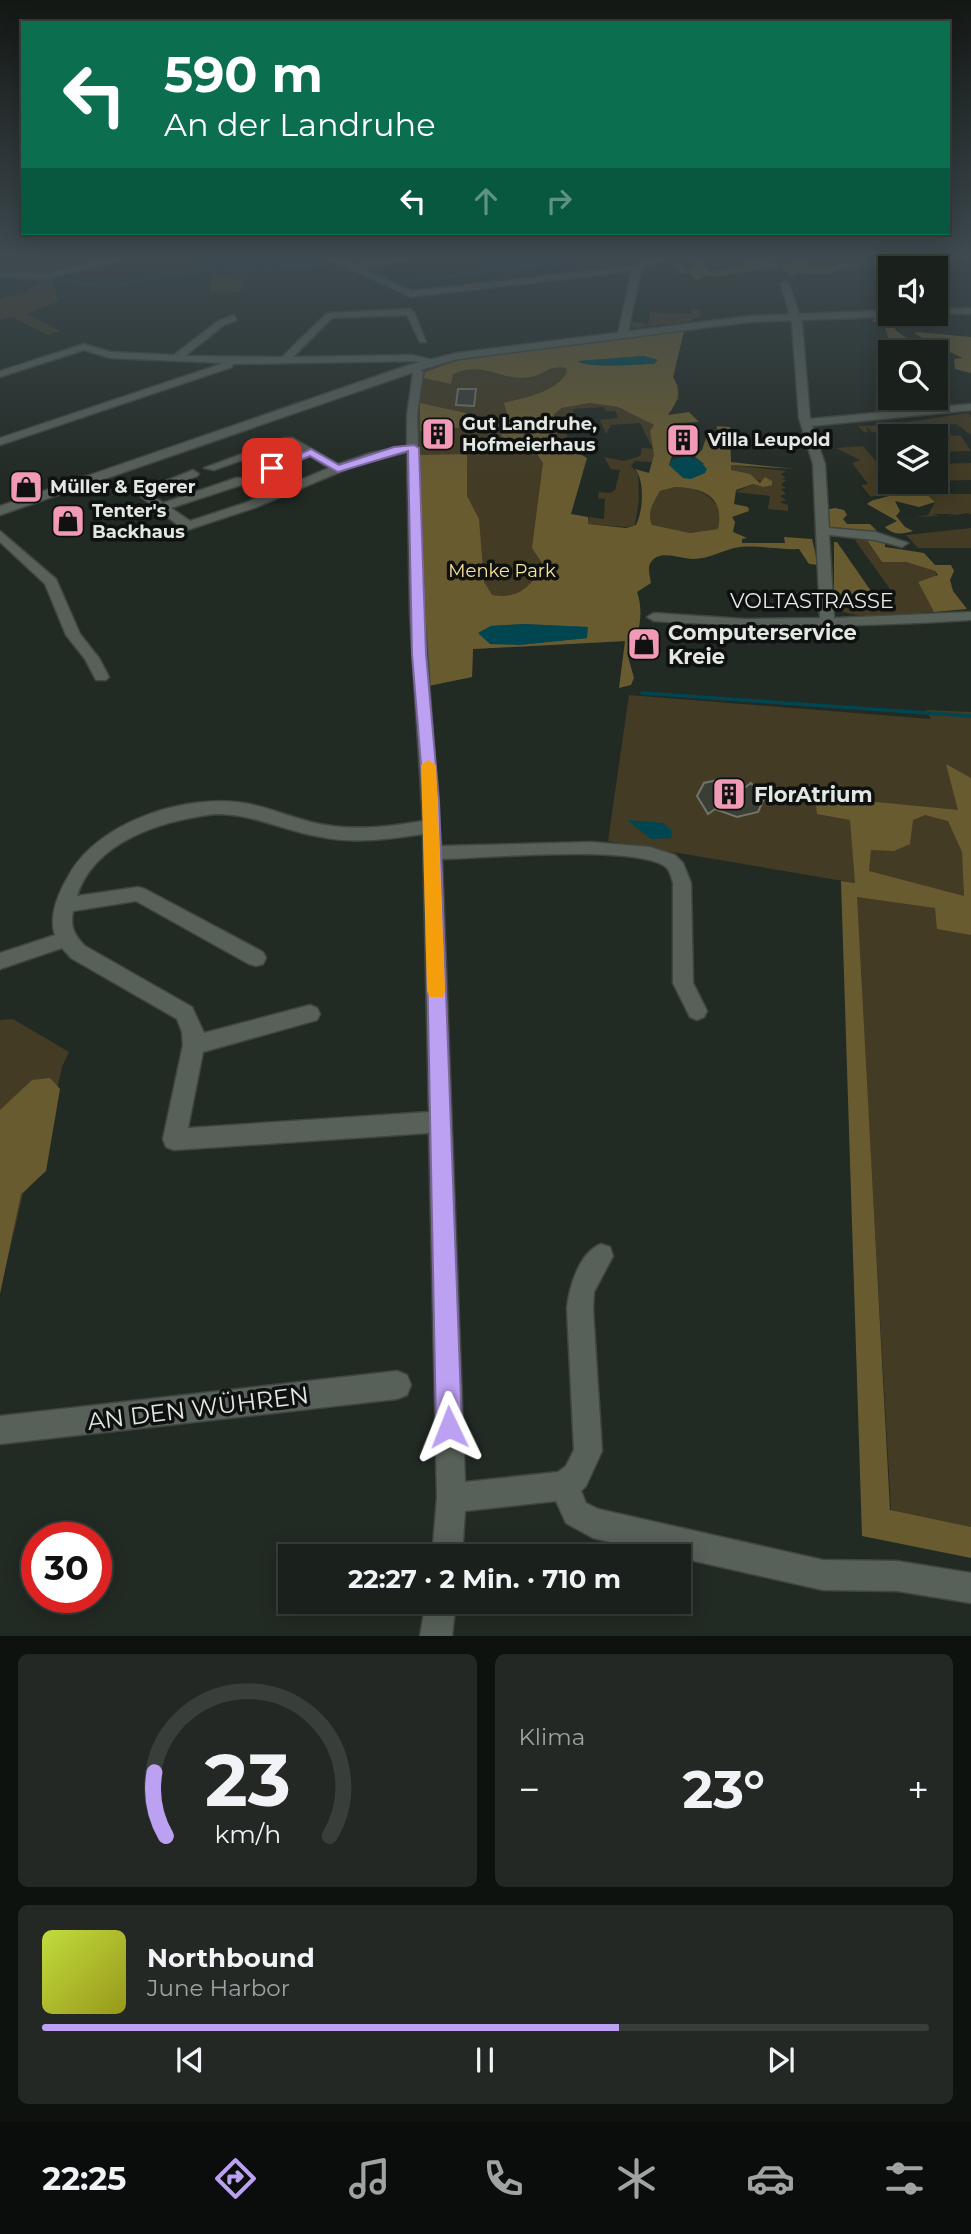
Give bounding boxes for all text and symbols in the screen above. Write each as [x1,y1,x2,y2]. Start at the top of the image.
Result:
text: 590 m [164,45,323,104]
icon: left [49,49,140,140]
text: An der Landruhe [164,105,436,144]
icon: left [394,182,432,220]
icon: ahead [467,182,505,220]
icon: right [540,182,578,220]
map controls [878,256,948,494]
button: sound [878,256,948,326]
button: search [878,340,948,410]
place label: Gut Landruhe, Hofmeierhaus [462,413,597,456]
building icon: Gut Landruhe, Hofmeierhaus [419,415,457,453]
building icon: Villa Leupold [664,421,702,459]
button: layers [878,424,948,494]
place label: Villa Leupold [707,429,830,451]
pin [242,438,302,498]
icon: arrive [253,449,291,487]
shop icon: Müller & Egerer [7,468,45,506]
place label: Müller & Egerer [50,476,196,498]
place label: Tenter's Backhaus [92,500,185,543]
shop icon: Tenter's Backhaus [49,502,87,540]
park label: Menke Park [448,560,556,582]
street label: VOLTASTRASSE [730,588,894,613]
place label: Computerservice Kreie [668,620,857,669]
shop icon: Computerservice Kreie [625,625,663,663]
building icon: FlorAtrium [710,775,748,813]
place label: FlorAtrium [754,782,872,807]
street label: AN DEN WÜHREN [86,1380,310,1436]
position arrow [412,1390,486,1464]
speed limit sign: 30 [21,1522,112,1613]
text: 22:27 · 2 Min. · 710 m [348,1563,621,1595]
text: Klima [519,1723,585,1751]
text: 23 [204,1737,290,1825]
text: 23° [683,1758,765,1821]
text: − [519,1766,540,1813]
text: + [907,1766,929,1813]
text: km/h [214,1819,281,1849]
text: Northbound [147,1942,315,1974]
text: June Harbor [147,1974,290,2002]
icon: previous [171,2041,209,2079]
icon: pause [466,2041,504,2079]
icon: next [762,2041,800,2079]
icon: directions [211,2154,260,2203]
icon: music [345,2154,394,2203]
icon: phone [479,2154,528,2203]
icon: climate [612,2154,661,2203]
icon: car [746,2154,795,2203]
icon: filters [880,2154,929,2203]
text: 22:25 [42,2159,126,2198]

